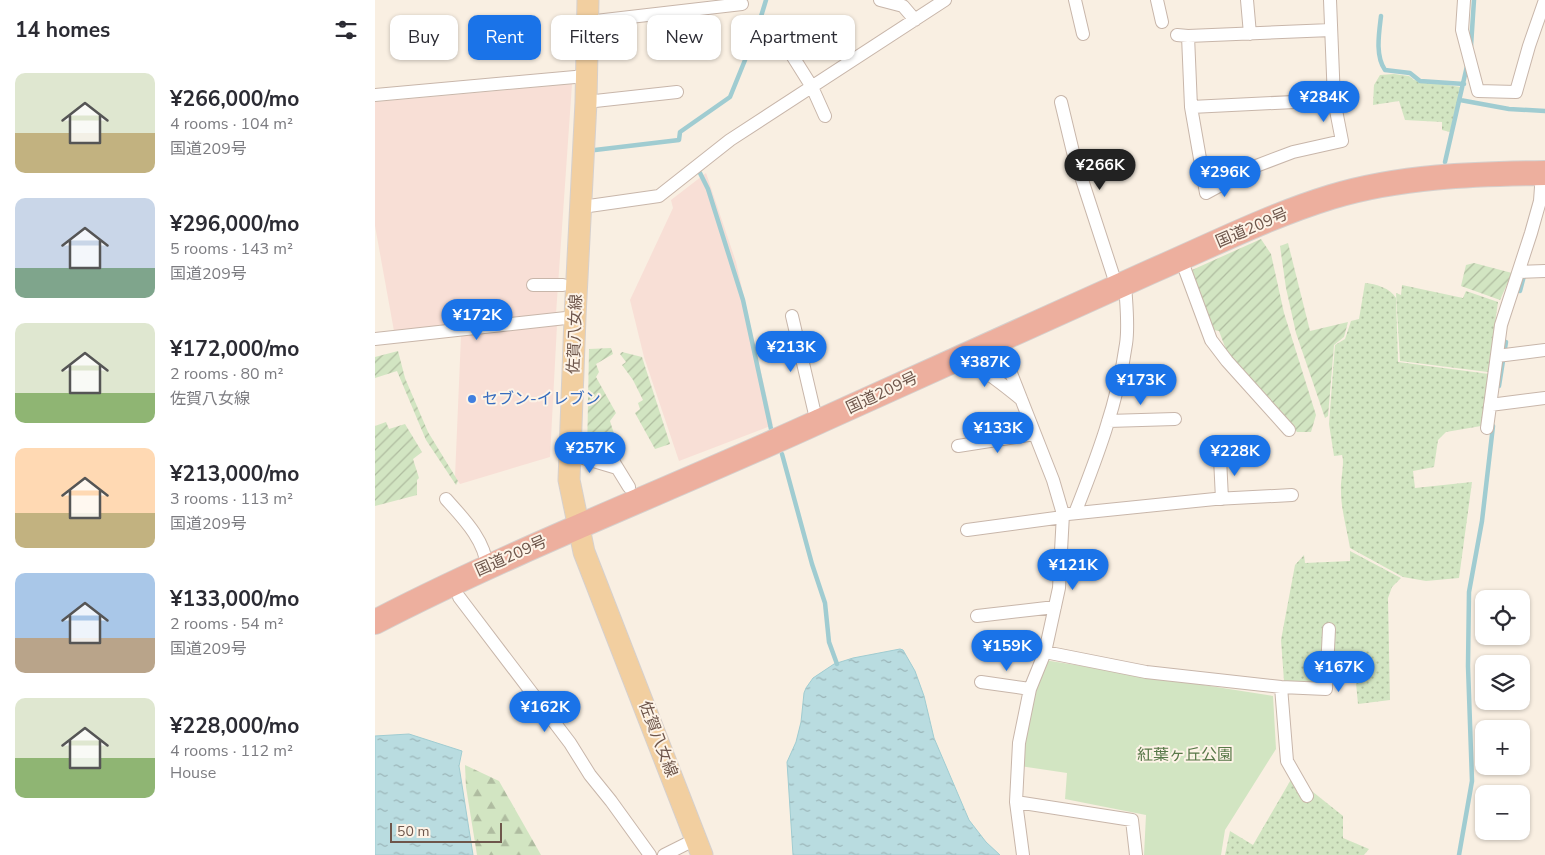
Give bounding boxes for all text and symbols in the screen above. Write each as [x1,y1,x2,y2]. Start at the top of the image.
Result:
chip: Buy [390,15,458,60]
chip: Rent [468,15,541,60]
chip: Filters [551,15,637,60]
chip: New [647,15,721,60]
chip: Apartment [731,15,855,60]
text: 14 homes [15,16,110,44]
icon: filters [332,16,360,44]
pin: ¥284K [1289,80,1359,123]
text: ¥266,000/mo [170,85,299,113]
text: ¥284K [1299,86,1349,108]
icon: home [55,93,115,153]
text: 4 rooms · 104 m² [170,113,293,135]
text: 国道209号 [170,138,247,160]
pin: ¥266K [1065,148,1135,191]
text: ¥266K [1075,154,1125,176]
pin: ¥296K [1190,156,1260,198]
text: ¥296K [1200,161,1250,183]
street label: 国道209号 [1212,203,1292,253]
text: ¥296,000/mo [170,210,299,238]
icon: home [55,218,115,278]
text: 5 rooms · 143 m² [170,238,293,260]
text: 国道209号 [170,263,247,285]
street label: 佐賀八女線 [563,294,587,374]
pin: ¥172K [442,298,512,341]
text: ¥172K [452,304,502,326]
pin: ¥213K [756,330,826,373]
text: ¥172,000/mo [170,335,299,363]
text: ¥213K [766,336,816,358]
icon: home [55,343,115,403]
pin: ¥387K [950,346,1020,388]
text: ¥387K [960,351,1010,373]
text: 2 rooms · 80 m² [170,363,283,385]
pin: ¥173K [1106,364,1176,406]
street label: 国道209号 [843,367,921,419]
text: ¥173K [1116,369,1166,391]
text: 佐賀八女線 [170,388,250,410]
place label: セブン-イレブン [482,388,601,410]
marker: セブン-イレブン [466,393,478,405]
pin: ¥133K [963,412,1033,454]
text: ¥133K [973,417,1023,439]
pin: ¥257K [555,432,625,474]
pin: ¥228K [1200,434,1270,477]
text: ¥257K [565,437,615,459]
text: ¥228K [1210,440,1260,462]
text: ¥213,000/mo [170,460,299,488]
icon: home [55,468,115,528]
text: 3 rooms · 113 m² [170,488,293,510]
text: 国道209号 [170,513,247,535]
street label: 国道209号 [471,530,551,582]
pin: ¥121K [1038,548,1108,591]
text: ¥121K [1048,554,1098,576]
text: ¥133,000/mo [170,585,299,613]
map controls [1475,590,1530,840]
button: locate [1475,590,1530,645]
icon: home [55,593,115,653]
text: 2 rooms · 54 m² [170,613,283,635]
pin: ¥159K [972,630,1042,672]
text: ¥159K [982,635,1032,657]
text: 国道209号 [170,638,247,660]
pin: ¥167K [1304,650,1374,693]
button: layers [1475,655,1530,710]
text: ¥167K [1314,656,1364,678]
pin: ¥162K [510,690,580,733]
text: ¥162K [520,696,570,718]
street label: 佐賀八女線 [633,698,683,780]
text: ¥228,000/mo [170,712,299,740]
icon: home [55,718,115,778]
button: + [1475,720,1530,775]
text: 4 rooms · 112 m² [170,740,293,762]
park label: 紅葉ヶ丘公園 [1137,744,1233,766]
text: House [170,762,216,784]
button: − [1475,785,1530,840]
scale bar [390,820,503,843]
text: 50 m [397,822,429,841]

